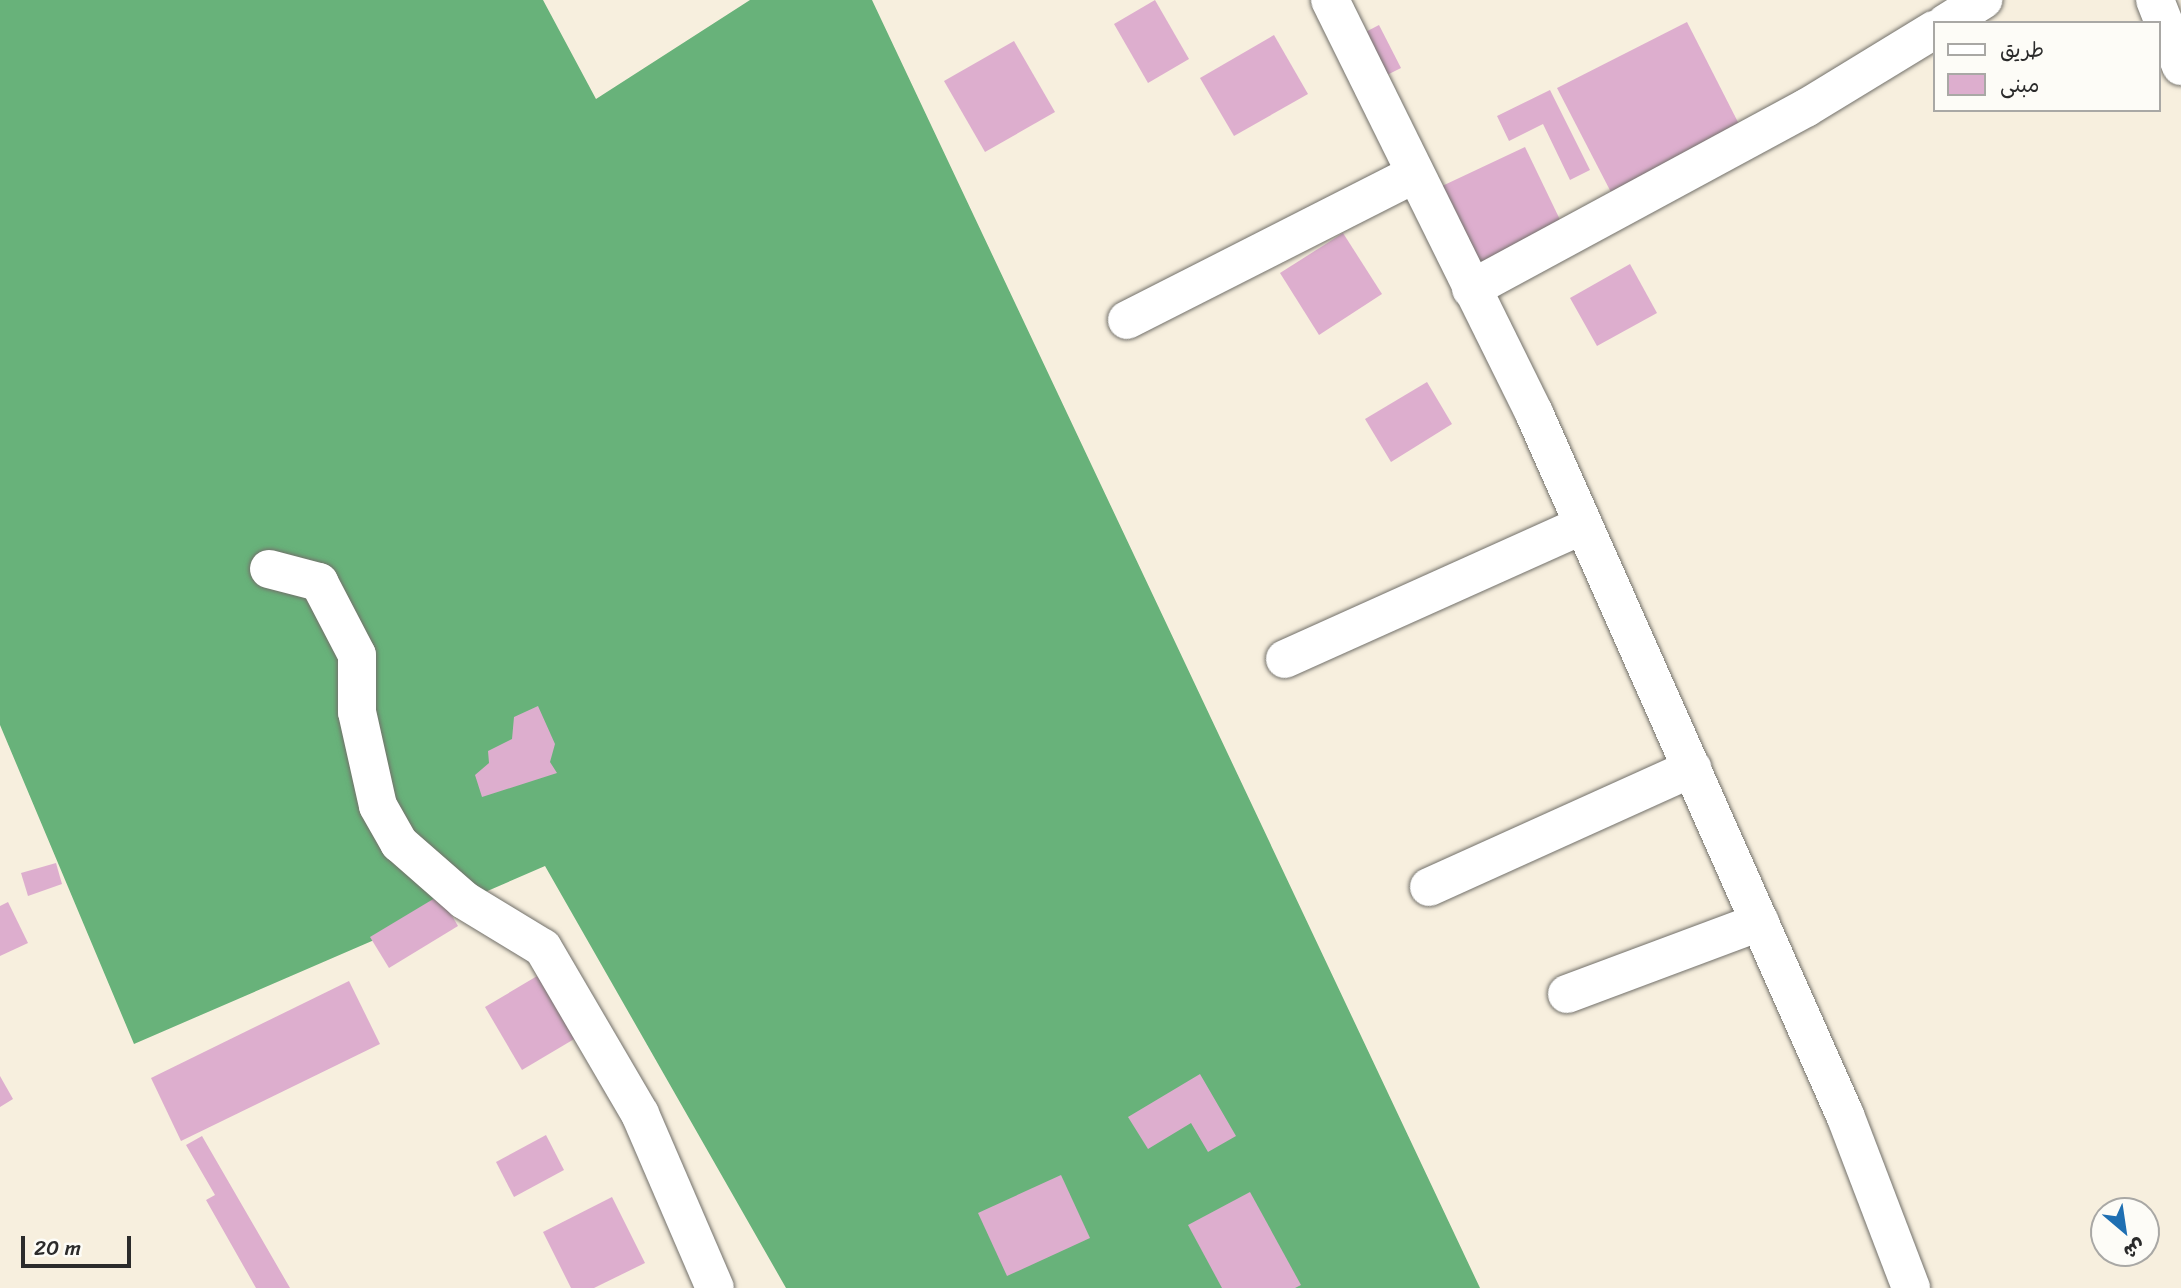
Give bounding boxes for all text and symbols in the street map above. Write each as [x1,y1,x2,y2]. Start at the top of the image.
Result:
legend [1932,21,2160,112]
text: طريق [2000,31,2044,69]
text: مبنى [2000,66,2039,104]
north arrow [2090,1197,2160,1267]
scale bar [24,1222,135,1266]
text: 20 m [34,1229,81,1267]
text: ش [2117,1230,2152,1269]

